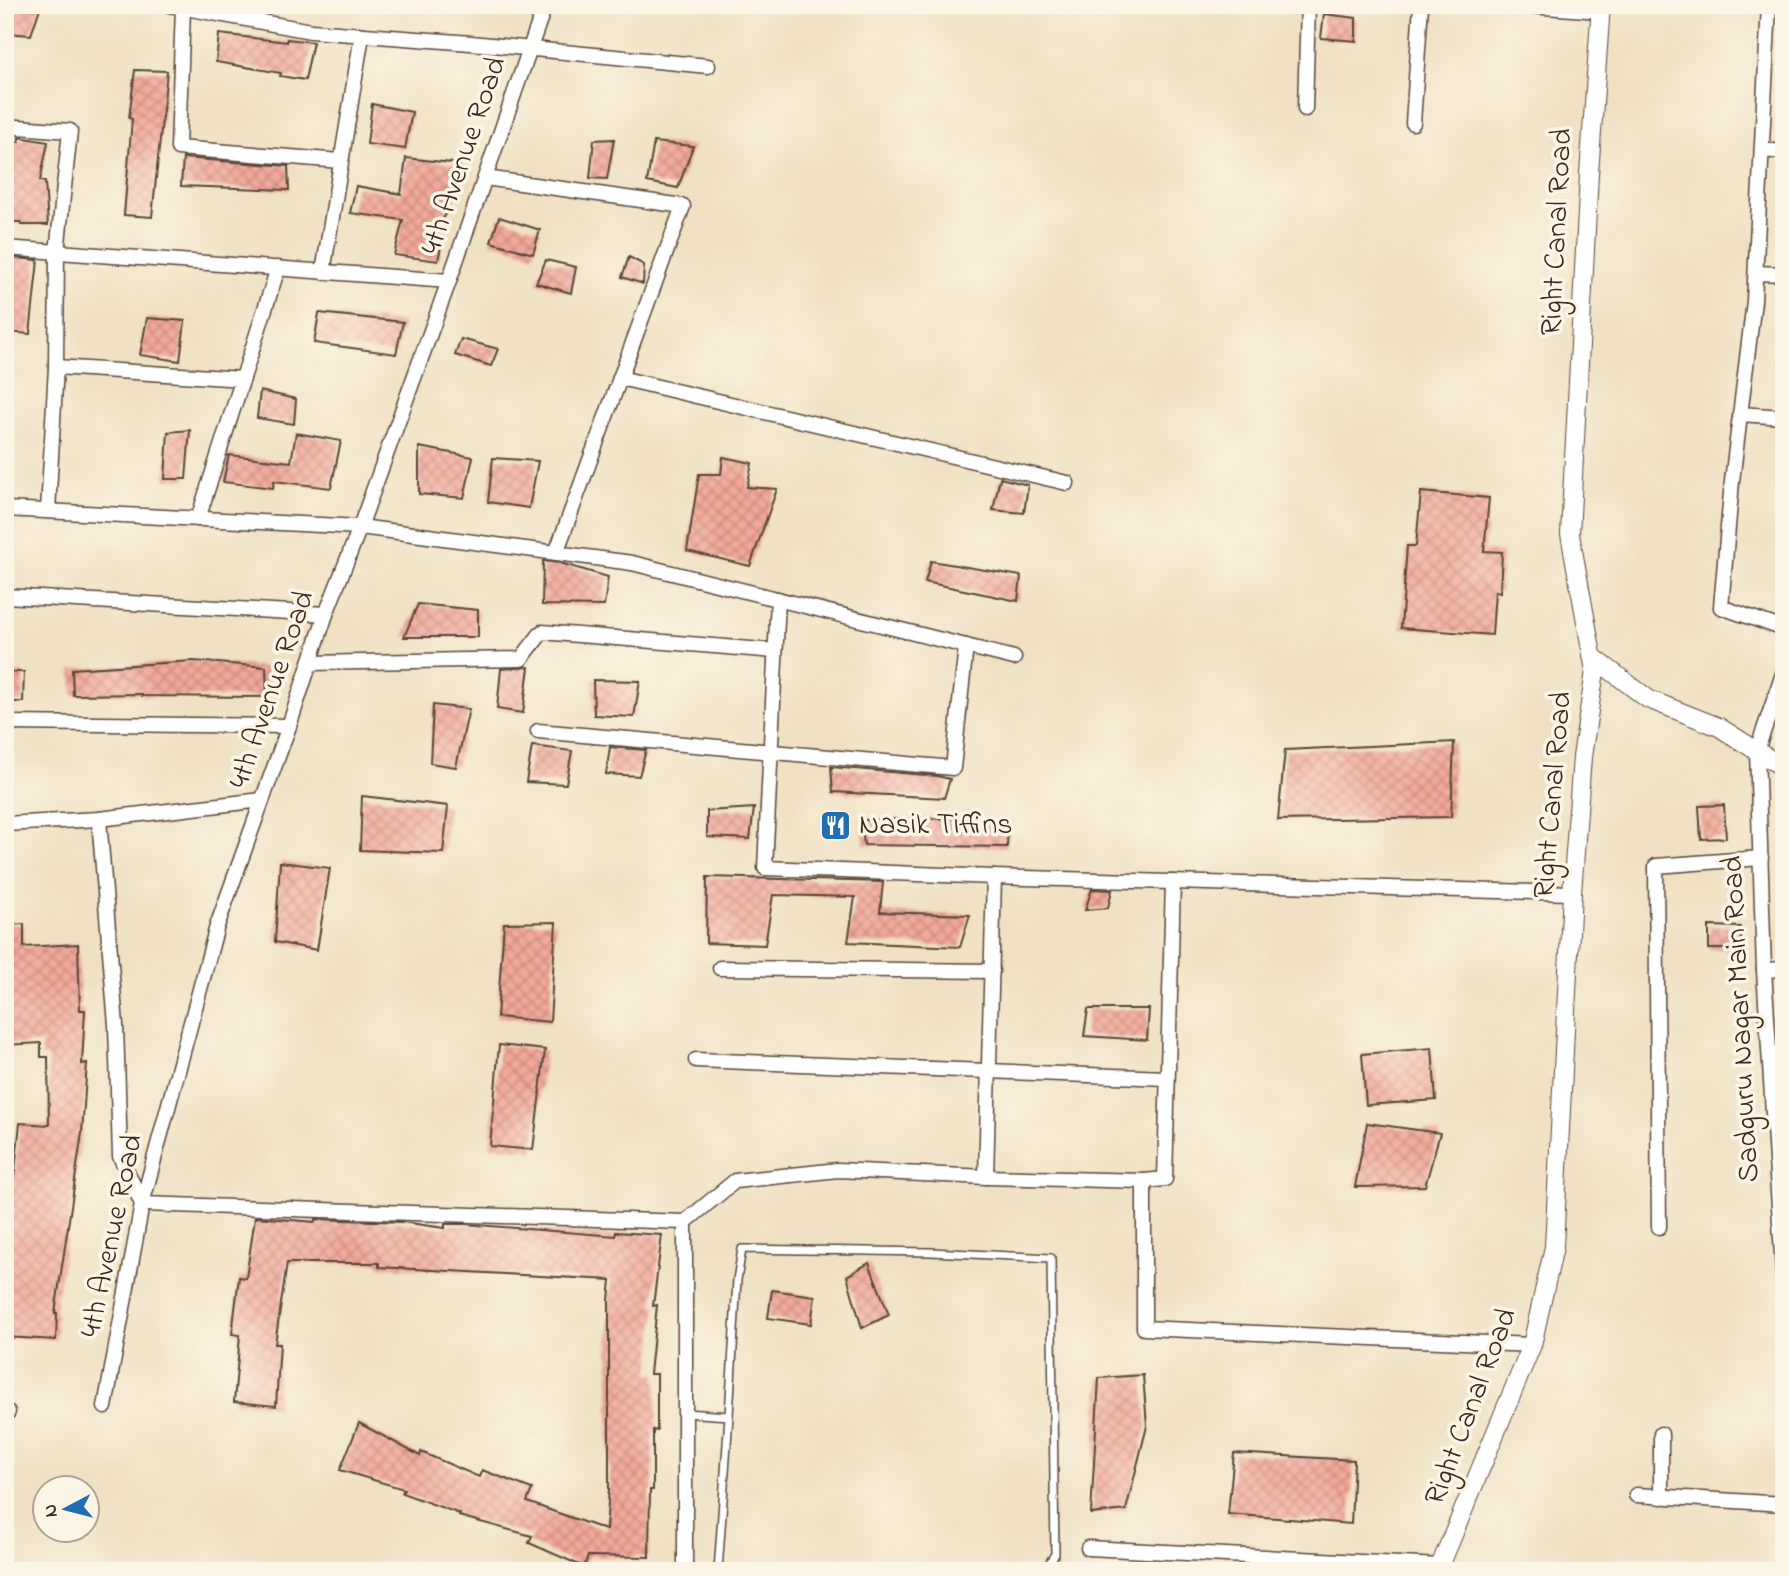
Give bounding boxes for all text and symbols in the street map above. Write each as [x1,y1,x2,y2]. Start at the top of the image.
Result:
street label: 4th Avenue Road [411,51,519,261]
street label: Right Canal Road [1531,127,1585,337]
street label: 4th Avenue Road [219,585,327,795]
street label: Right Canal Road [1523,690,1585,900]
place label: Nasik Tiffins [859,804,1012,848]
restaurant icon: Nasik Tiffins [819,809,853,843]
street label: Sadguru Nagar Main Road [1711,854,1773,1183]
street label: 4th Avenue Road [70,1130,156,1342]
street label: Right Canal Road [1414,1302,1530,1512]
north arrow [32,1474,102,1544]
text: N [37,1503,66,1519]

